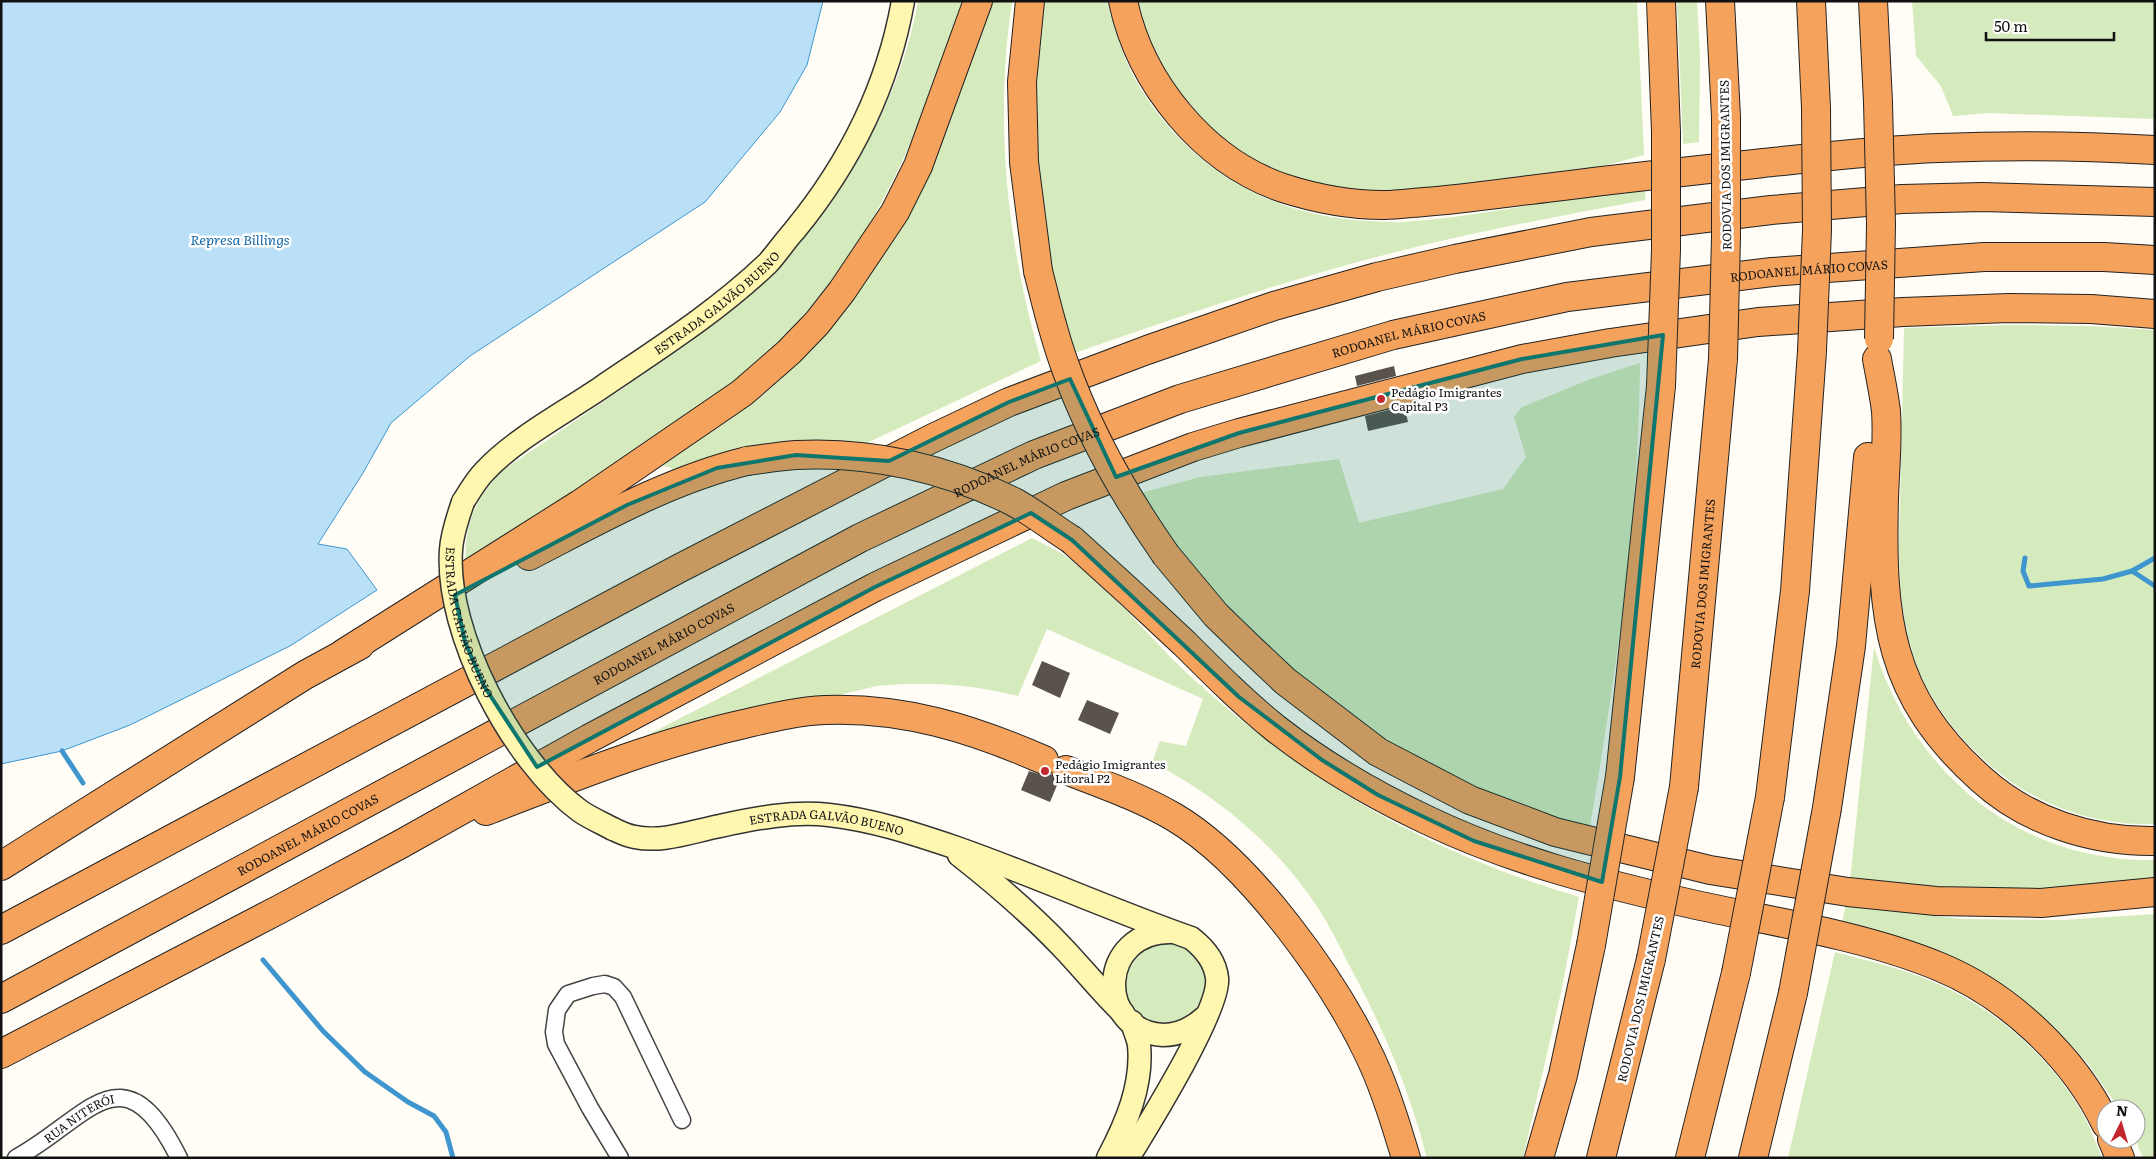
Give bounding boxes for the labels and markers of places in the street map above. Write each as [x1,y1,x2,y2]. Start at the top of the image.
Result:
place label: Pedágio Imigrantes Capital P3 [1391,383,1502,415]
marker: Pedágio Imigrantes Capital P3 [1375,393,1387,405]
place label: Pedágio Imigrantes Litoral P2 [1055,755,1166,787]
marker: Pedágio Imigrantes Litoral P2 [1039,765,1051,777]

